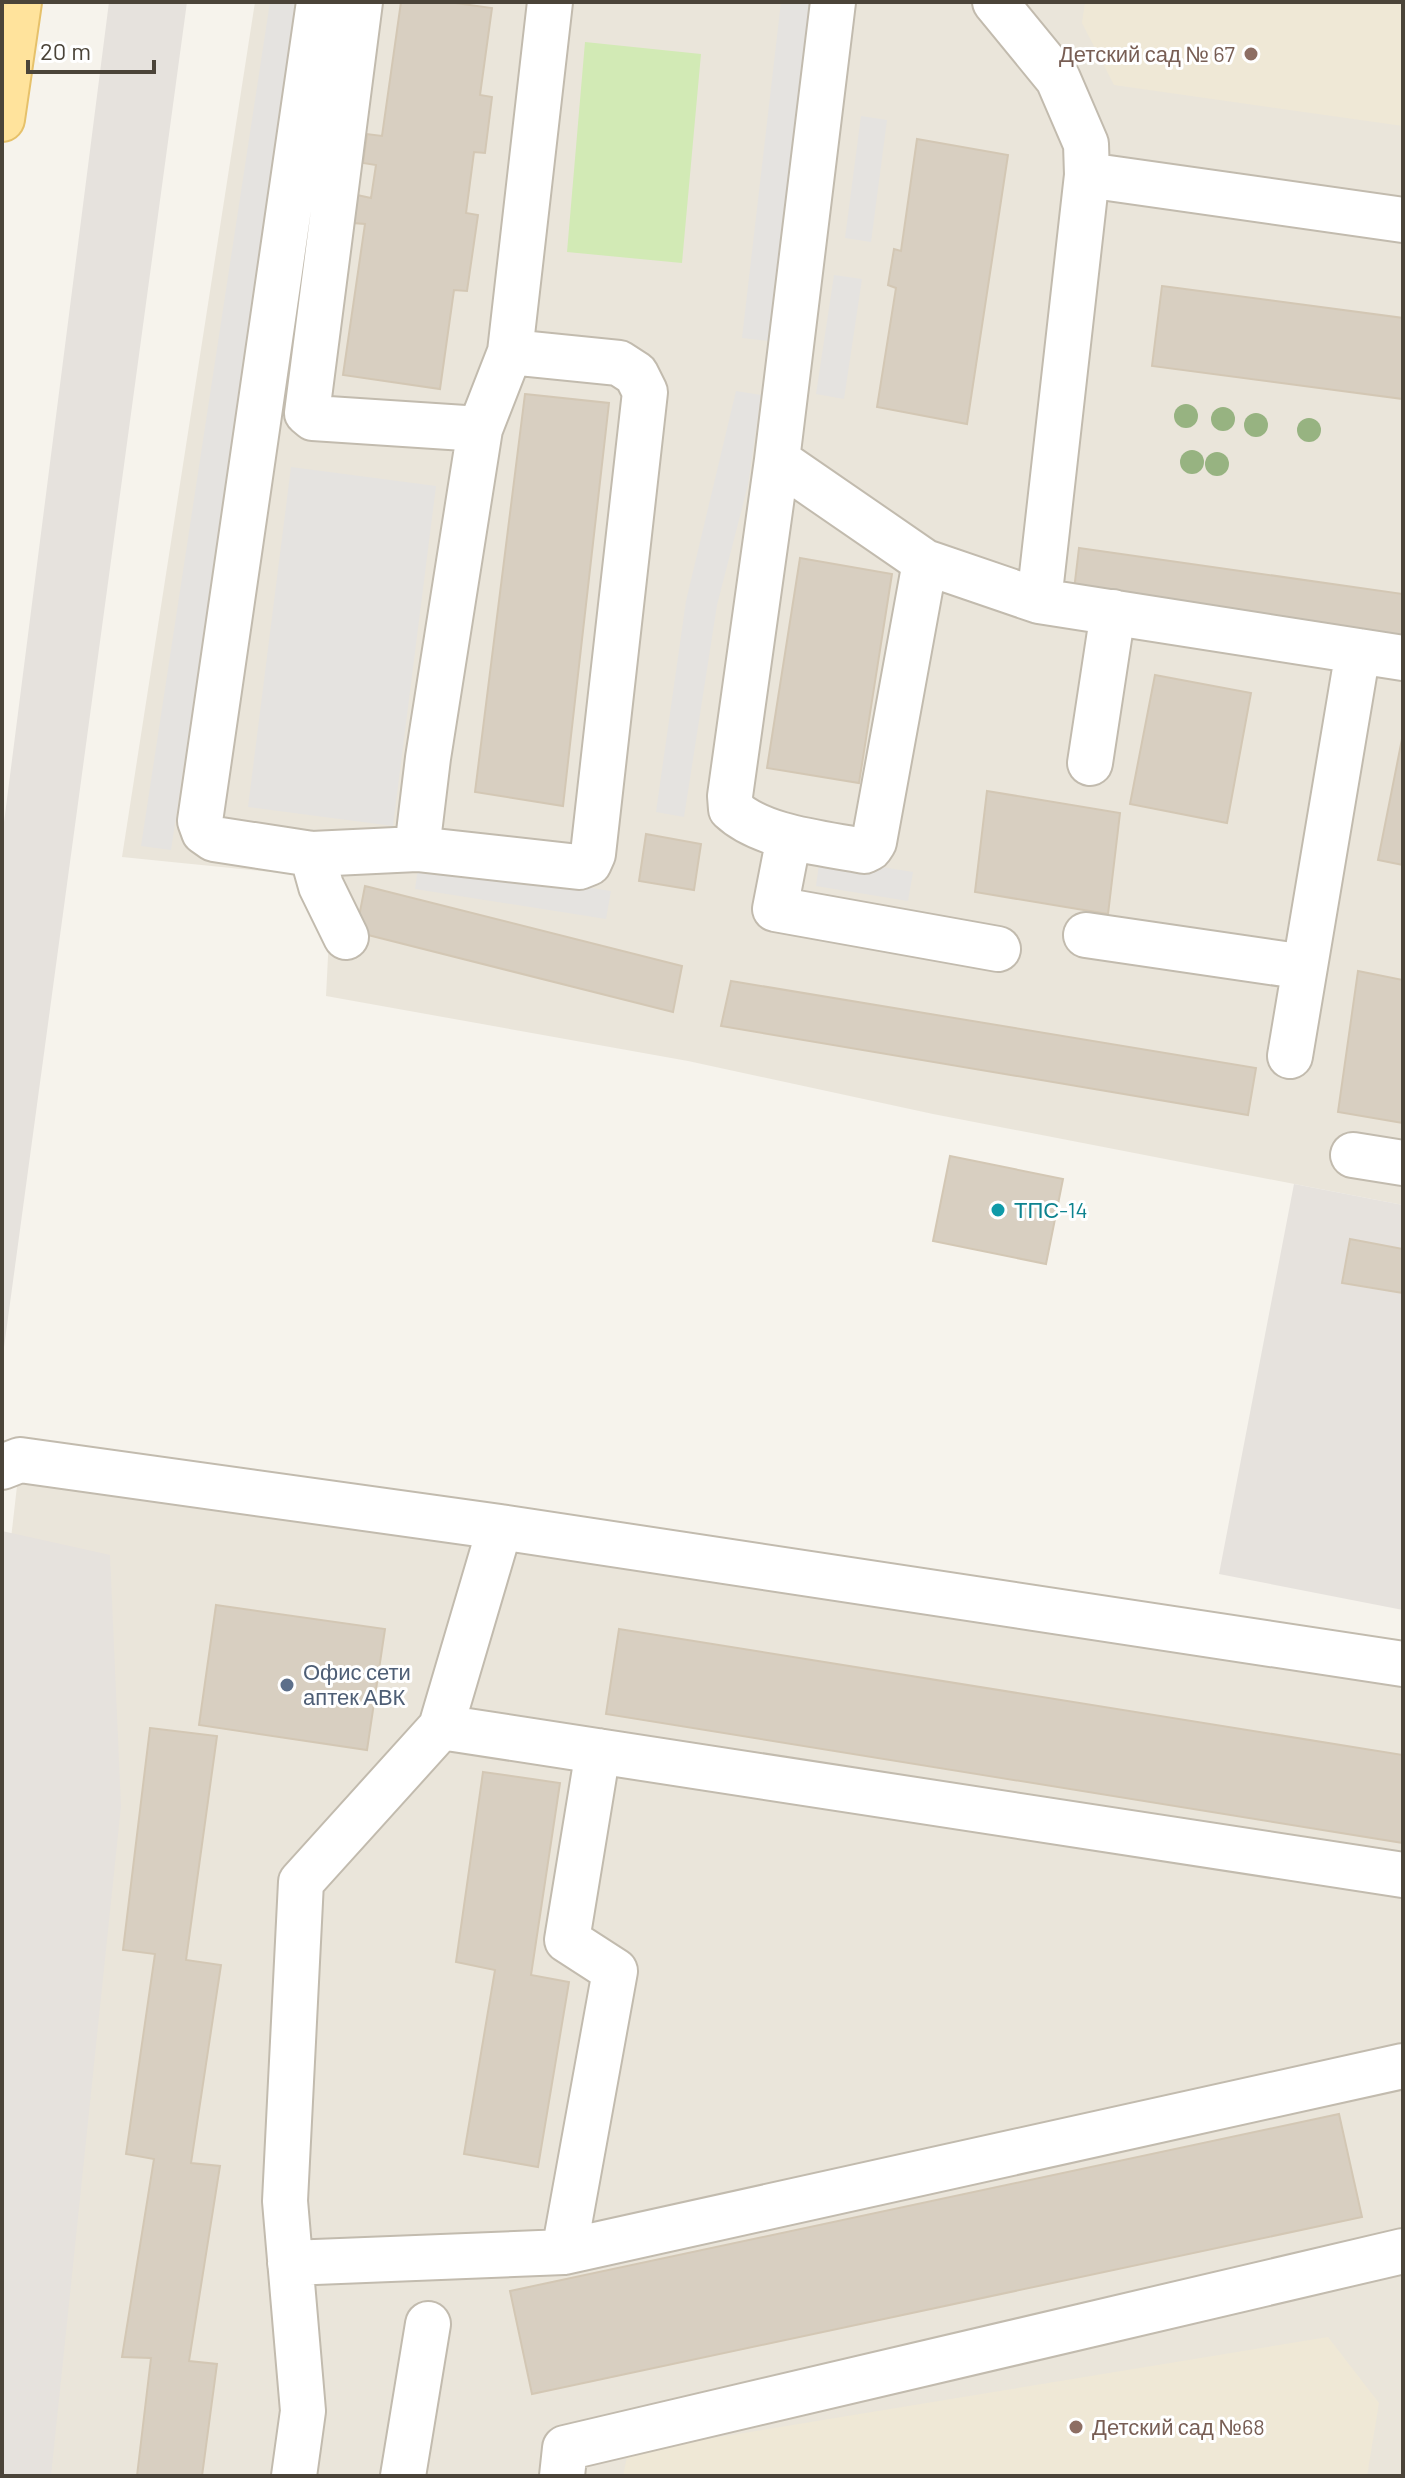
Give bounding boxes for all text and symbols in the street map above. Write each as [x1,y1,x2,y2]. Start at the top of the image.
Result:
scale bar [28,24,154,74]
text: 20 m [40,36,91,65]
place label: Детский сад № 67 [1059,40,1235,67]
marker: Детский сад № 67 [1242,45,1260,63]
place label: ТПС-14 [1014,1196,1088,1222]
marker: ТПС-14 [989,1201,1007,1219]
place label: Офис сети аптек АВК [303,1658,411,1709]
marker: Офис сети аптек АВК [278,1676,296,1694]
place label: Детский сад №68 [1092,2413,1265,2440]
marker: Детский сад №68 [1067,2418,1085,2436]

